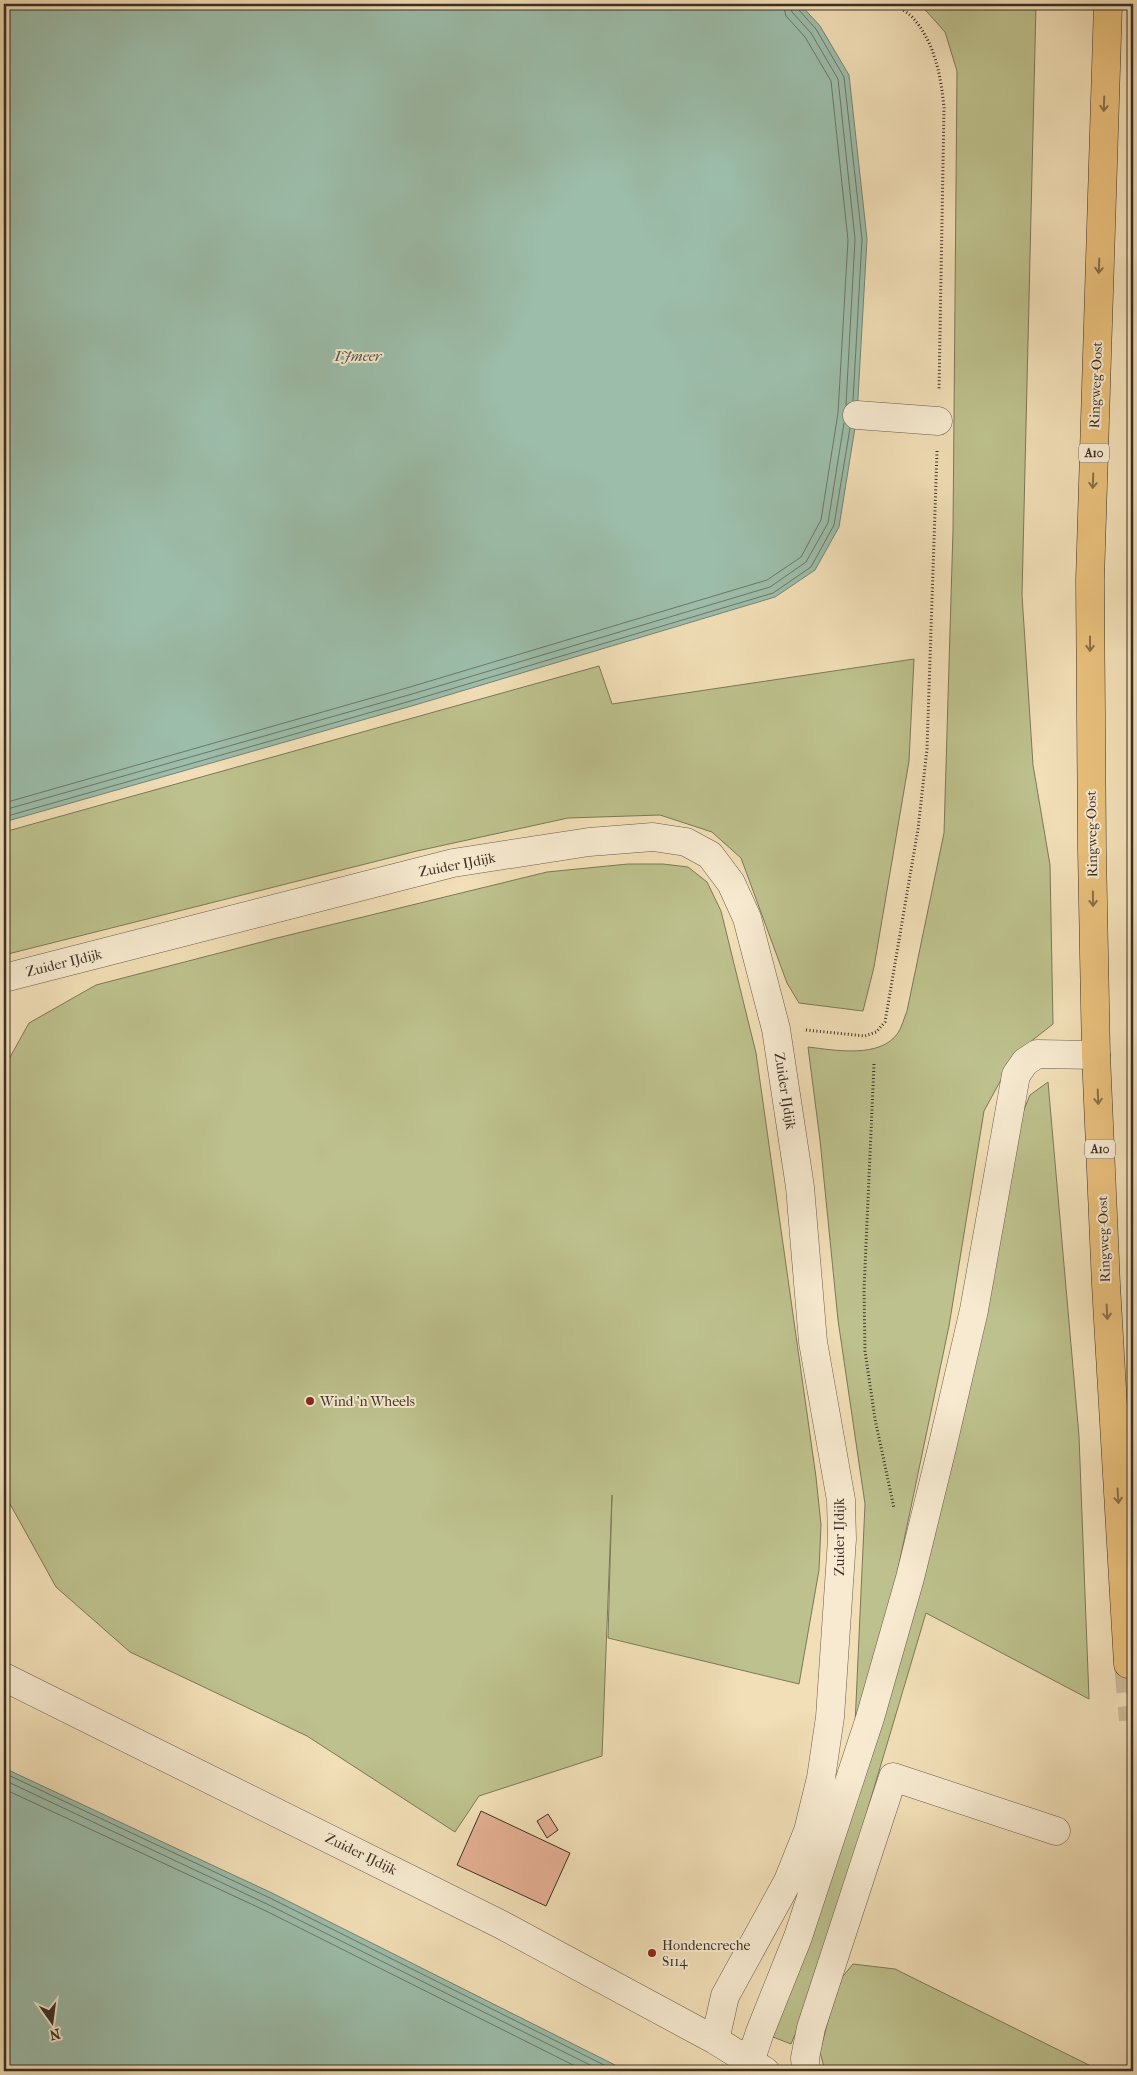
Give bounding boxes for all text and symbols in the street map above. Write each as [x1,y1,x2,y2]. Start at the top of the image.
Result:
one-way arrow [1099,95,1108,111]
one-way arrow [1094,258,1104,274]
street label: Ringweg-Oost [1086,341,1106,429]
water label: IJmeer [334,347,383,365]
road number: A10 [1079,443,1109,462]
one-way arrow [1088,472,1098,489]
one-way arrow [1086,635,1095,651]
street label: Ringweg-Oost [1083,790,1101,878]
street label: Zuider IJdijk [417,849,498,881]
one-way arrow [1088,891,1098,907]
street label: Zuider IJdijk [24,945,105,981]
street label: Zuider IJdijk [771,1051,800,1132]
one-way arrow [1093,1089,1102,1105]
road number: A10 [1085,1140,1115,1158]
street label: Ringweg-Oost [1094,1195,1114,1283]
one-way arrow [1103,1303,1112,1319]
place label: Wind 'n Wheels [319,1393,415,1410]
marker: Wind 'n Wheels [304,1395,316,1407]
one-way arrow [1113,1488,1122,1504]
street label: Zuider IJdijk [831,1497,848,1576]
street label: Zuider IJdijk [322,1829,400,1879]
place label: Hondencreche S114 [662,1937,750,1970]
marker: Hondencreche S114 [646,1947,658,1959]
north arrow [28,1998,78,2048]
text: N [47,2025,62,2044]

